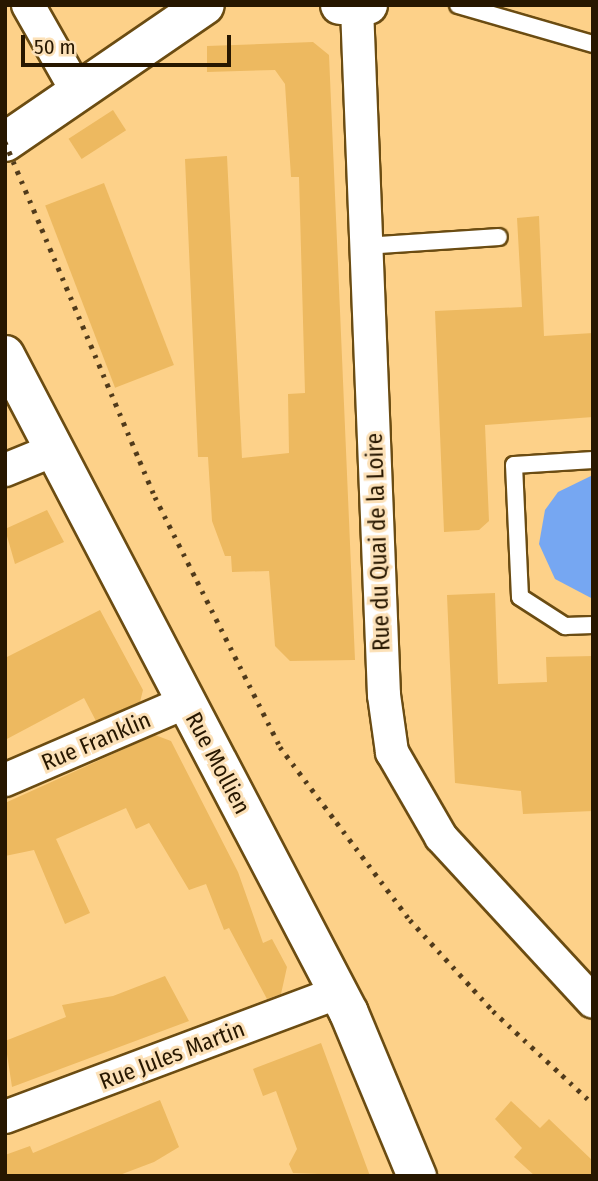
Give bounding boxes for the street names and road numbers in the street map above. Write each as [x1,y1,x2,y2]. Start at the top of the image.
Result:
street label: Rue du Quai de la Loire [360,433,396,651]
street label: Rue Franklin [37,706,155,776]
street label: Rue Mollien [180,707,256,819]
street label: Rue Jules Martin [96,1015,248,1095]

